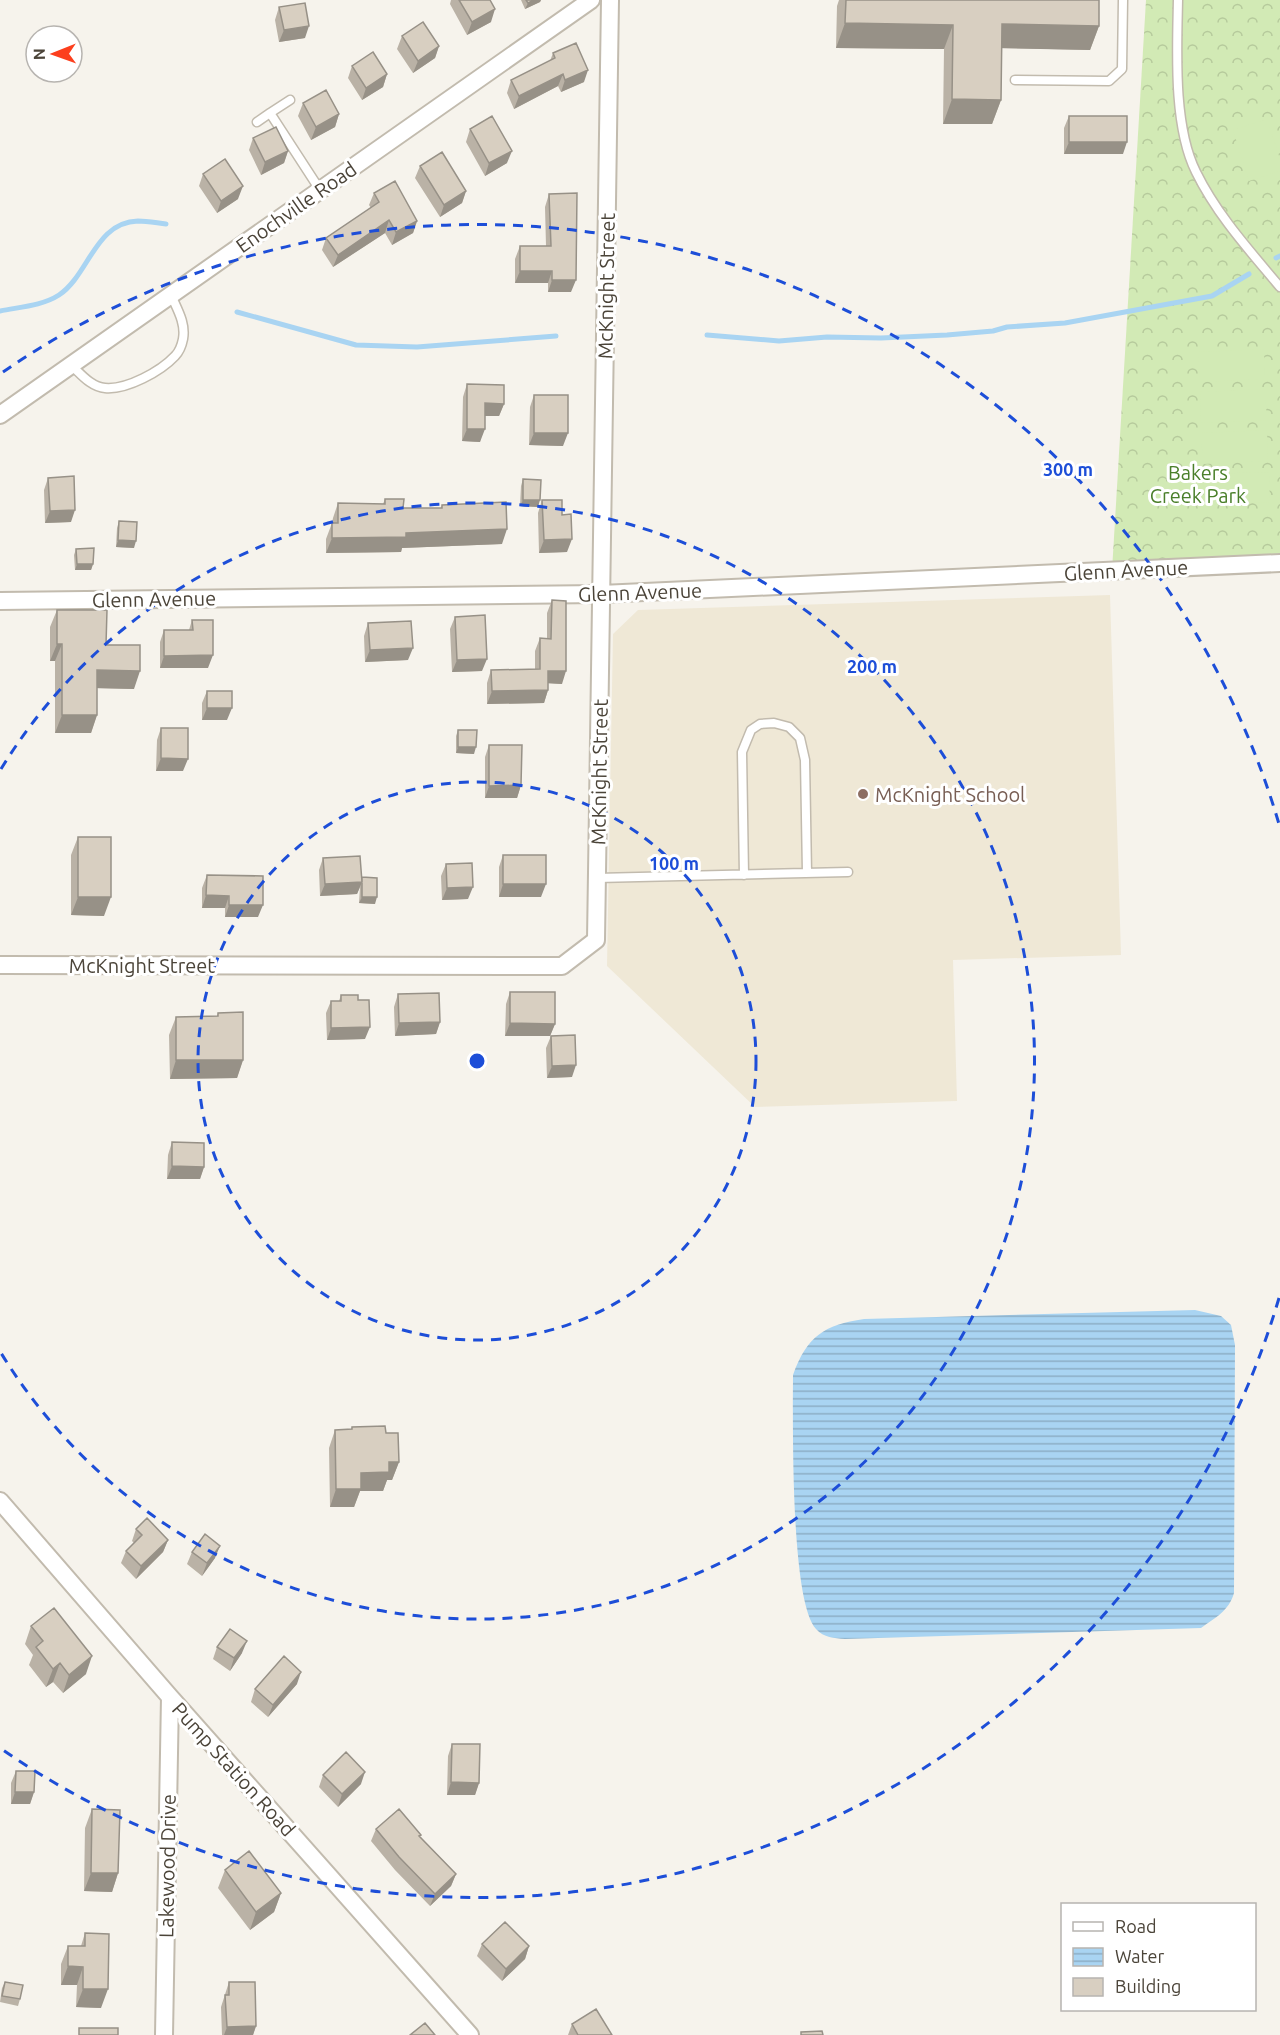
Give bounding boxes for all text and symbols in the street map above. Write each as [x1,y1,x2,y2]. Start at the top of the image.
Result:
north arrow [24,24,84,84]
text: N [30,48,48,60]
street label: Enochville Road [231,157,361,257]
street label: McKnight Street [593,213,619,359]
text: 300 m [1043,459,1093,479]
park label: Bakers Creek Park [1150,461,1246,507]
street label: Glenn Avenue [1063,555,1189,585]
street label: Glenn Avenue [577,578,703,606]
street label: Glenn Avenue [92,586,216,612]
text: 200 m [847,656,897,676]
street label: McKnight Street [586,699,612,845]
place label: McKnight School [875,783,1025,806]
marker: McKnight School [856,787,870,801]
text: 100 m [649,853,699,873]
street label: McKnight Street [69,954,215,977]
centre of rings [467,1051,487,1071]
street label: Pump Station Road [168,1697,300,1841]
street label: Lakewood Drive [154,1794,180,1938]
legend [1061,1903,1256,2011]
text: Road [1115,1916,1157,1936]
text: Water [1115,1946,1165,1966]
text: Building [1115,1976,1181,1996]

